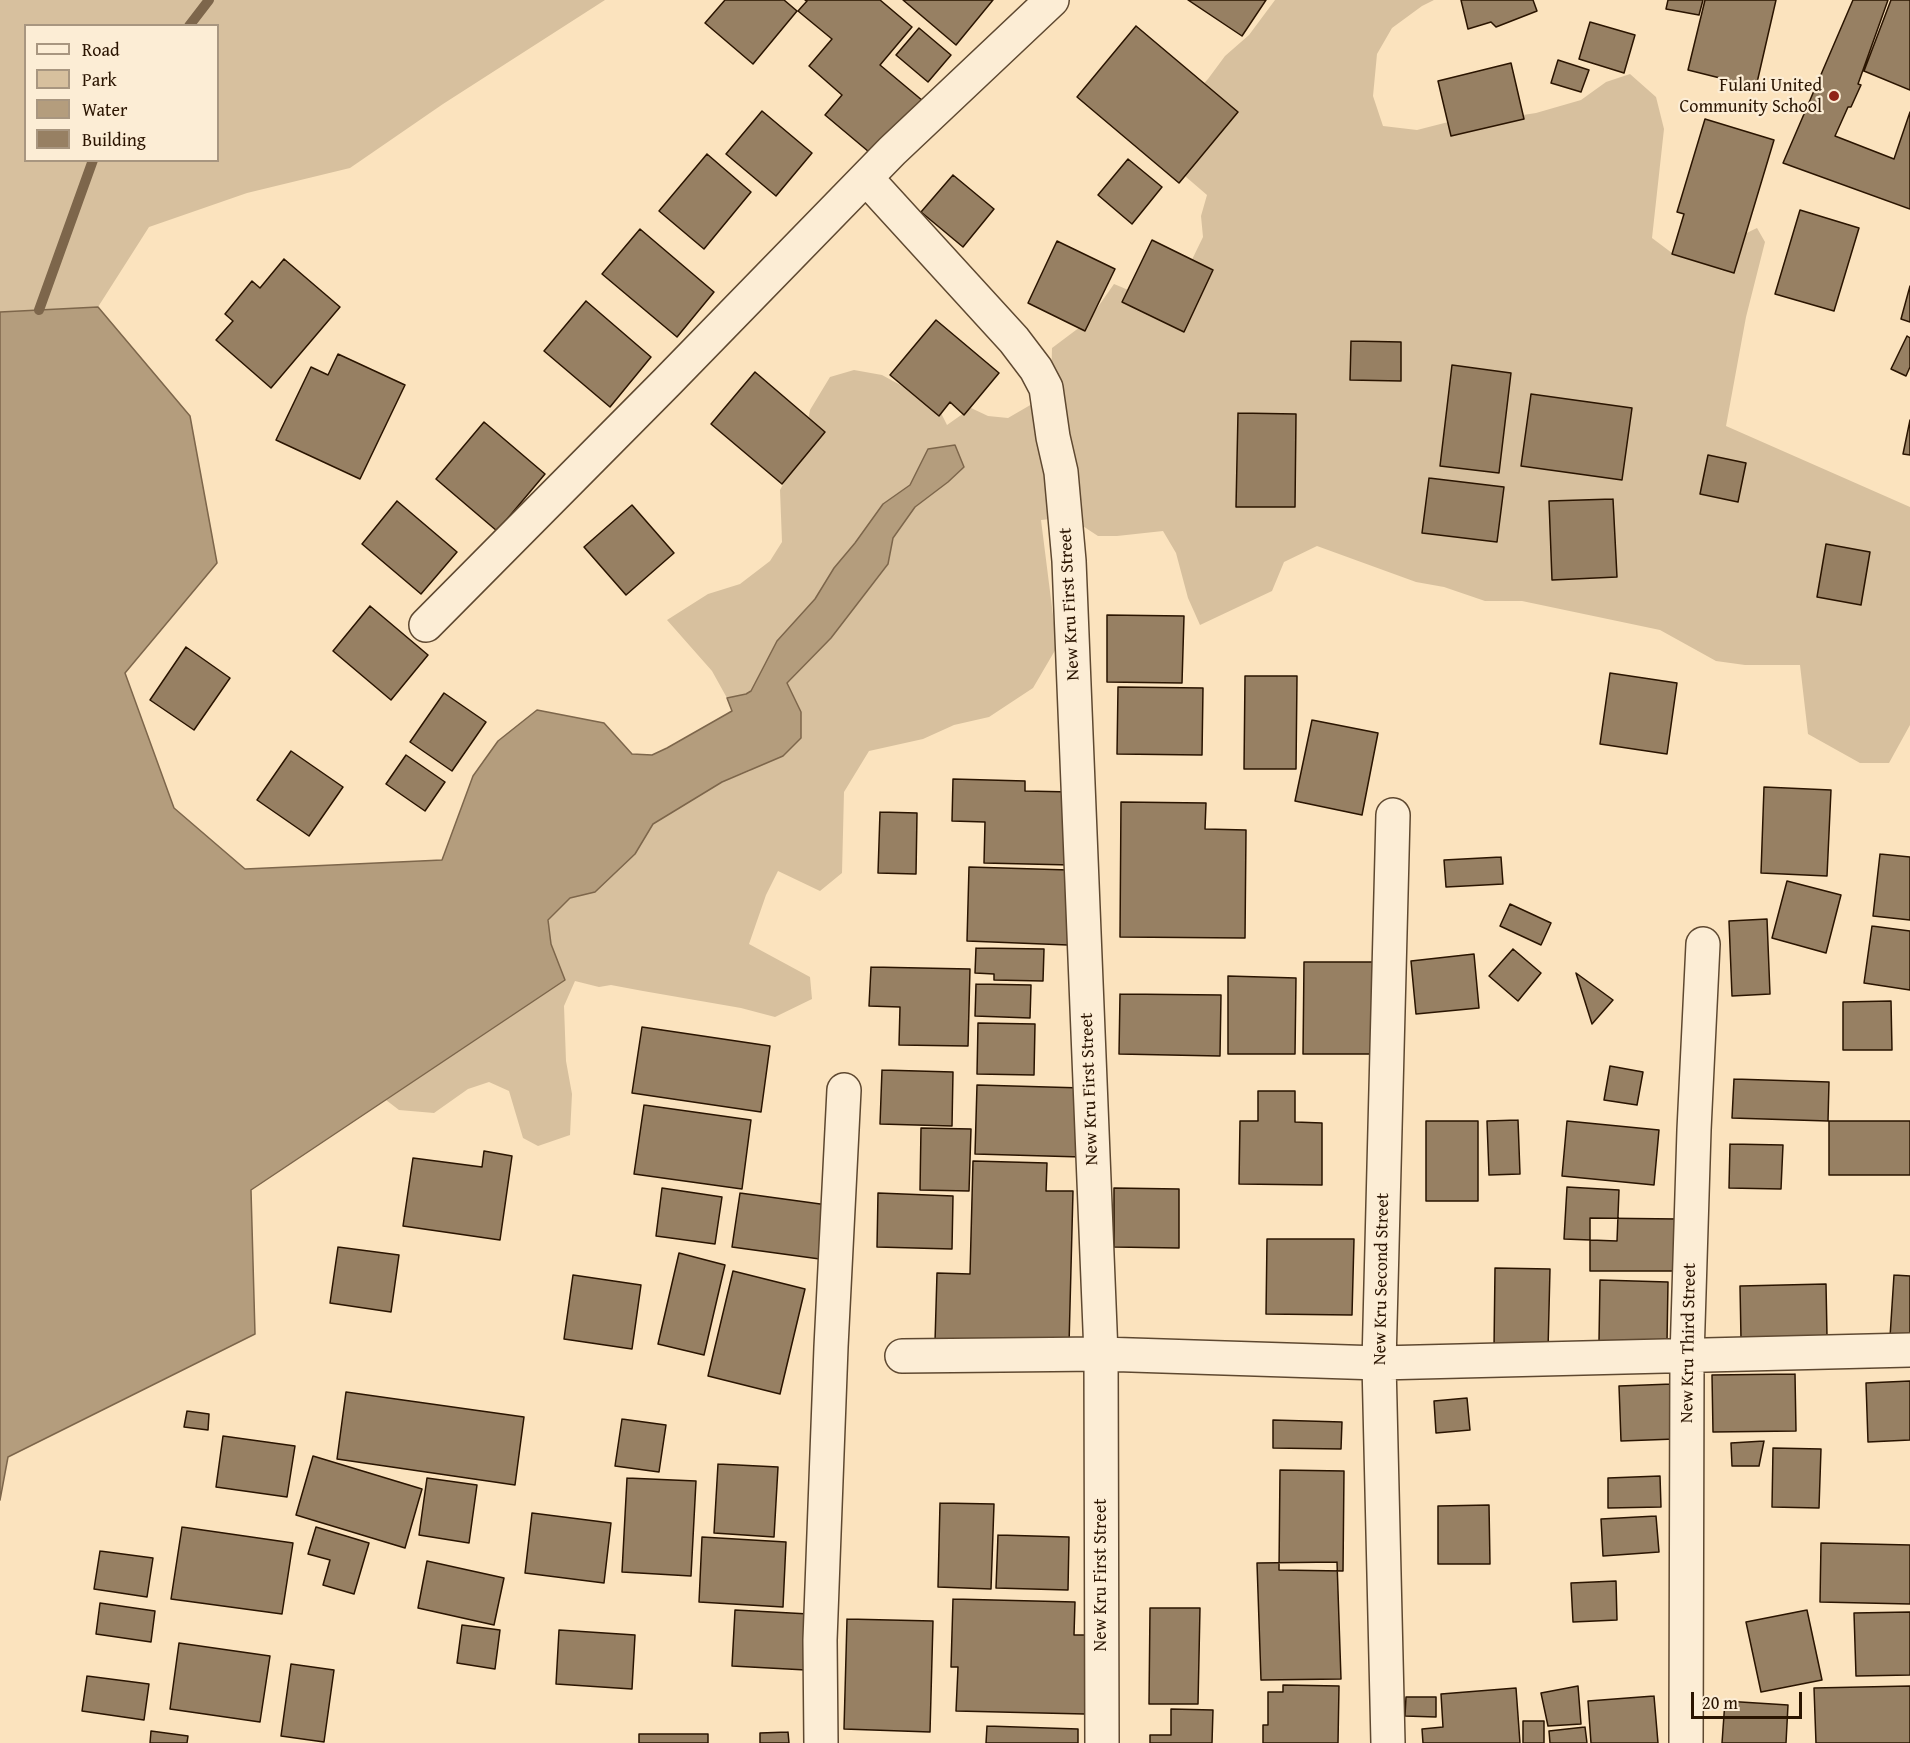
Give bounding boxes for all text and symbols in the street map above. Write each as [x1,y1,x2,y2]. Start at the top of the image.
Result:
legend [24,24,219,162]
text: Road [82,36,120,63]
text: Park [82,66,117,93]
place label: Fulani United Community School [1679,75,1822,118]
marker: Fulani United Community School [1827,89,1841,103]
text: Water [82,96,127,123]
text: Building [82,126,146,153]
street label: New Kru First Street [1055,527,1085,681]
street label: New Kru First Street [1077,1012,1103,1166]
street label: New Kru Second Street [1370,1193,1394,1365]
street label: New Kru Third Street [1677,1263,1701,1423]
street label: New Kru First Street [1090,1499,1112,1651]
scale bar [1694,1680,1805,1718]
text: 20 m [1702,1689,1738,1716]

